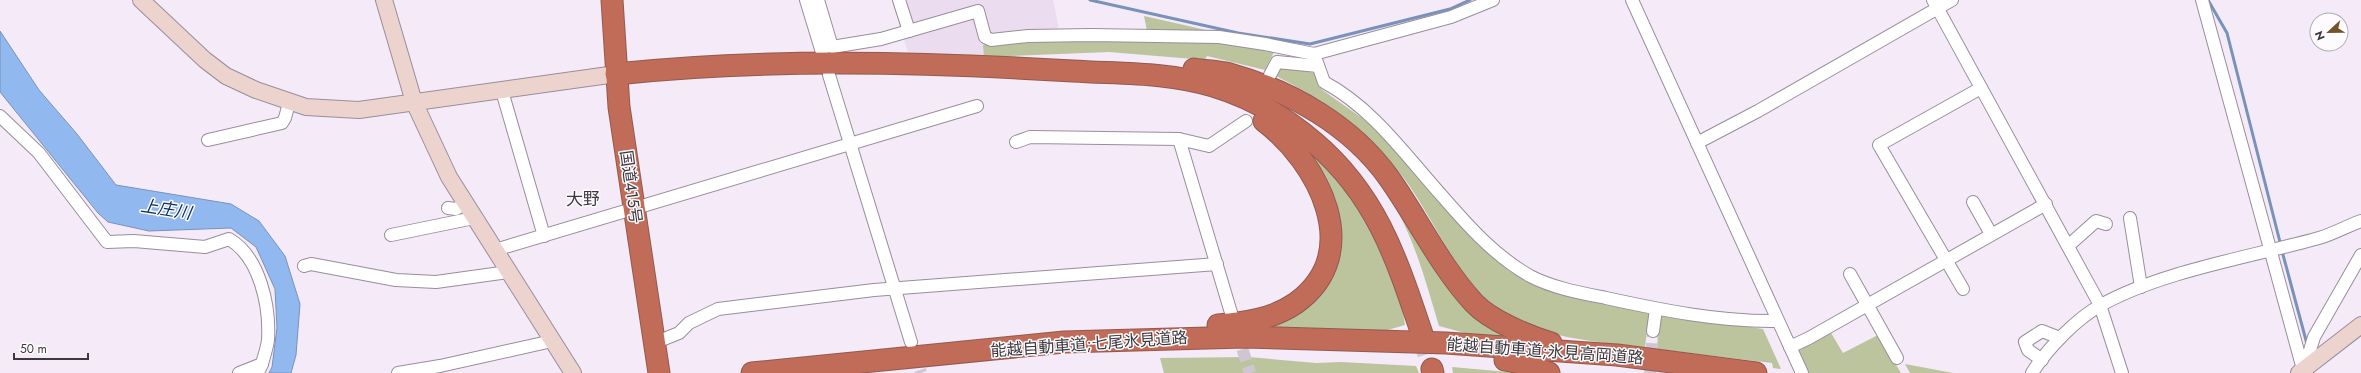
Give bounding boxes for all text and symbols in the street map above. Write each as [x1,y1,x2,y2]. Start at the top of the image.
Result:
north arrow [2309,12,2349,52]
text: N [2311,29,2329,43]
street label: 国道415号 [614,149,648,225]
district label: 大野 [566,187,600,211]
water label: 上庄川 [139,193,195,225]
street label: 能越自動車道;七尾氷見道路 [990,326,1188,362]
street label: 能越自動車道;氷見高岡道路 [1446,333,1644,369]
scale bar [14,335,88,361]
text: 50 m [20,340,47,358]

